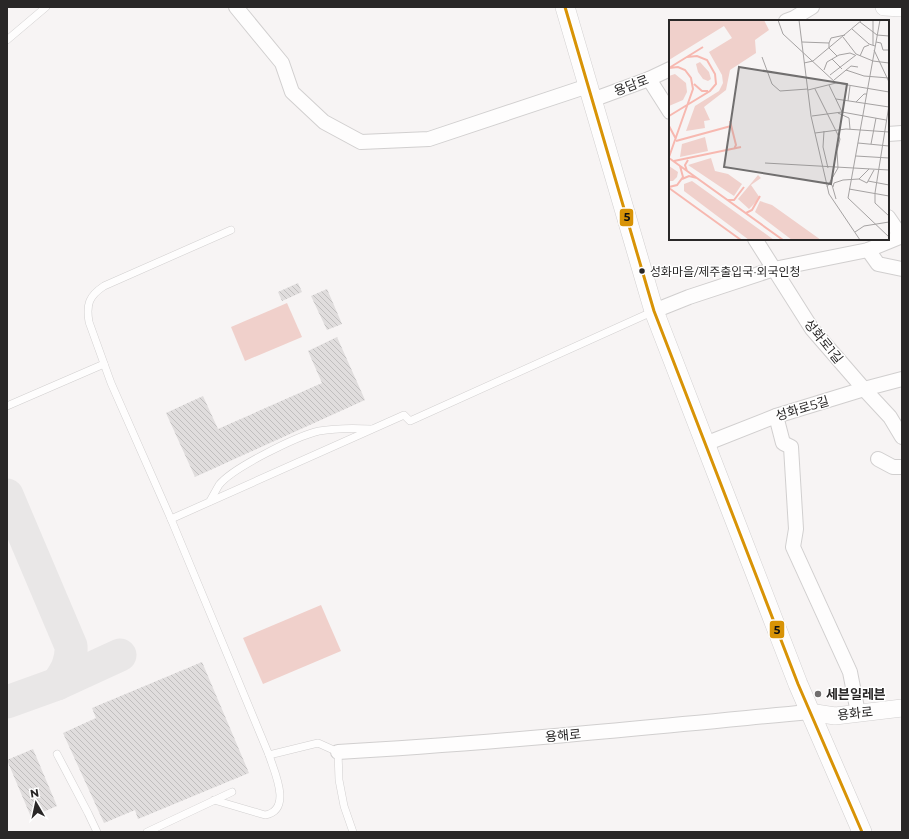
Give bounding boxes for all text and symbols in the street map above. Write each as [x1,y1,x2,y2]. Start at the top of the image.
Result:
inset map [669,20,889,240]
street label: 용담로 [611,71,651,99]
line badge: 5 [619,208,634,227]
text: 5 [624,210,631,224]
place label: 성화마을/제주출입국·외국인청 [650,264,801,279]
marker: 성화마을/제주출입국·외국인청 [637,266,647,276]
street label: 성화로1길 [801,316,847,366]
street label: 성화로5길 [773,392,831,424]
line badge: 5 [769,620,785,639]
text: 5 [774,623,781,637]
place label: 세븐일레븐 [826,686,886,702]
marker: 세븐일레븐 [813,689,823,699]
street label: 용화로 [836,703,874,723]
street label: 용해로 [544,725,582,745]
north arrow [16,783,56,823]
text: N [29,786,40,801]

